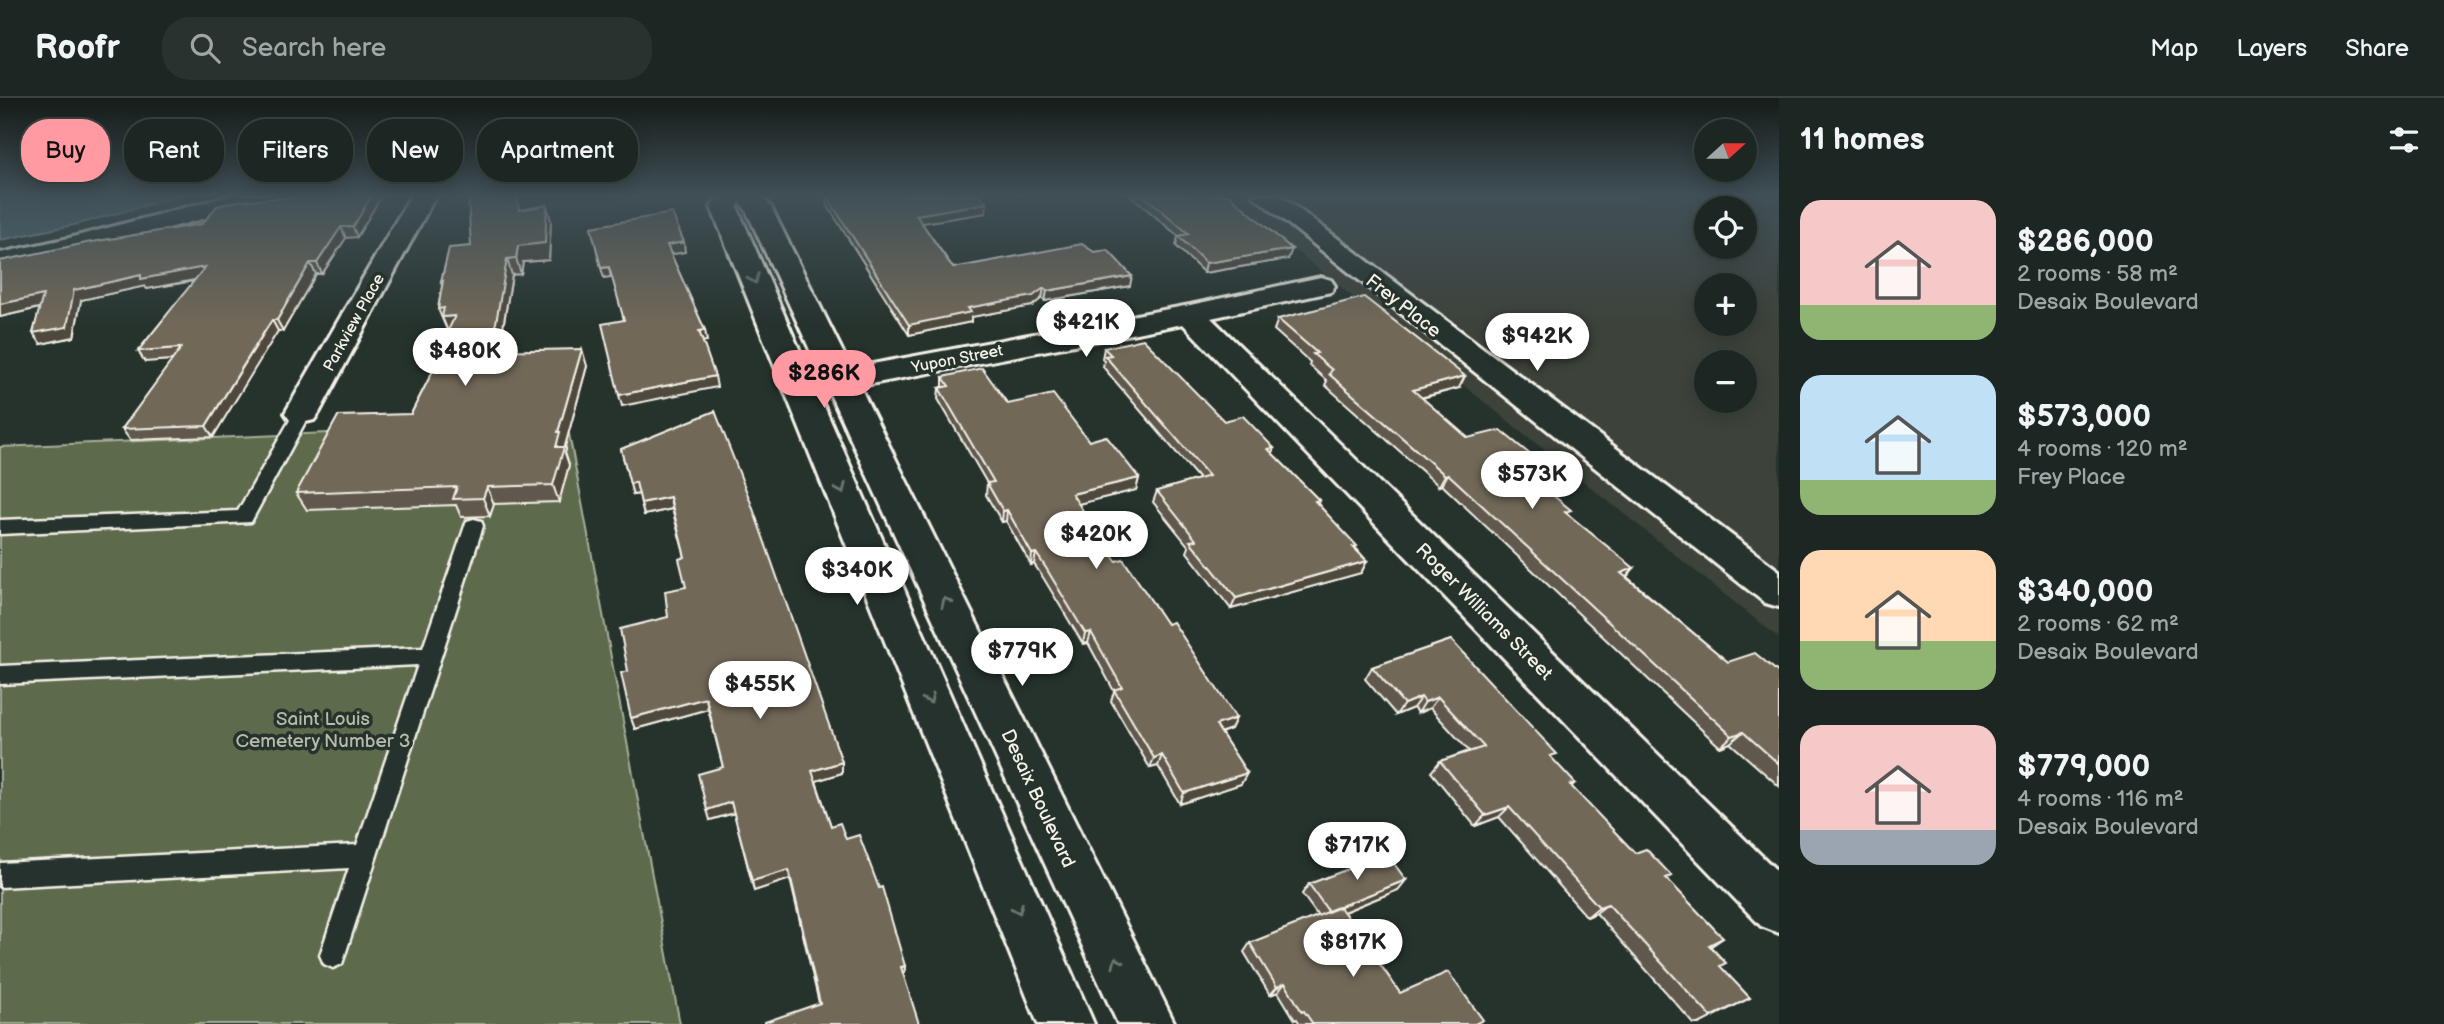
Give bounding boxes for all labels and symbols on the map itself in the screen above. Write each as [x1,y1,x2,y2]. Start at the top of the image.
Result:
north arrow [1694,119,1757,182]
street label: Parkview Place [320,270,389,375]
street label: Frey Place [1361,270,1445,343]
one-way arrow [745,273,759,285]
pin: $421K [1037,300,1135,359]
pin: $942K [1488,314,1586,373]
pin: $480K [416,328,514,388]
street label: Yupon Street [909,341,1005,378]
pin: $286K [775,350,873,410]
pin: $573K [1483,452,1581,511]
one-way arrow [833,483,847,495]
pin: $420K [1047,512,1145,571]
street label: Roger Williams Street [1411,539,1557,685]
pin: $340K [808,547,906,607]
one-way arrow [940,597,954,609]
pin: $779K [973,628,1071,688]
pin: $455K [711,662,809,721]
one-way arrow [921,692,935,704]
park label: Saint Louis Cemetery Number 3 [236,708,410,753]
street label: Desaix Boulevard [996,726,1080,871]
pin: $717K [1308,822,1406,882]
one-way arrow [1009,902,1023,914]
pin: $817K [1304,920,1402,979]
one-way arrow [1112,957,1126,969]

